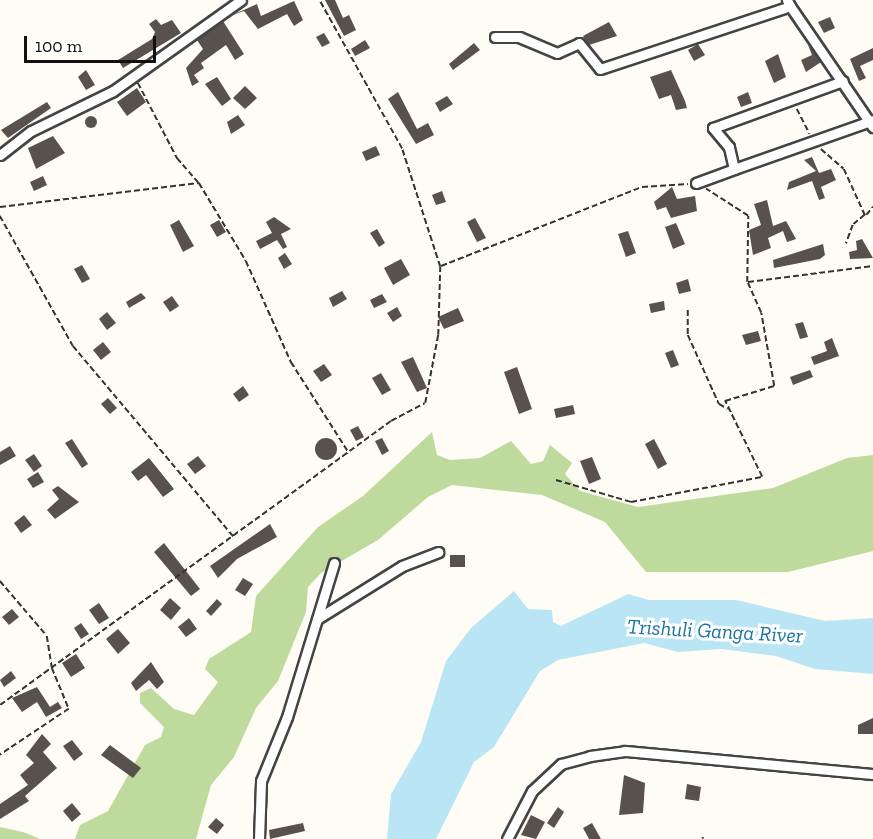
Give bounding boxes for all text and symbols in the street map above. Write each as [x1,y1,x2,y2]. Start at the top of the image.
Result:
scale bar [27,24,159,62]
text: 100 m [35,35,82,57]
water label: Trishuli Ganga River [626,614,804,648]

